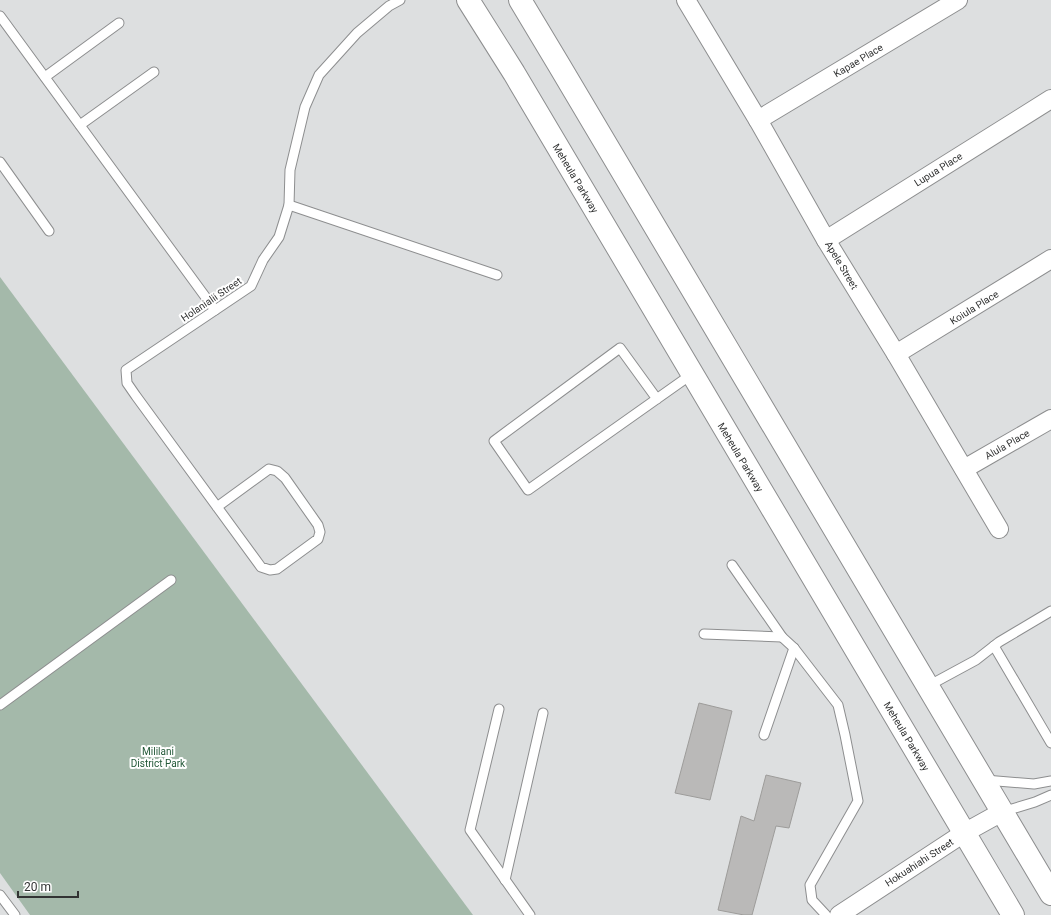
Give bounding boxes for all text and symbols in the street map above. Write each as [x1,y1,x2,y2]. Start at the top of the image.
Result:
street label: Kapae Place [832,41,885,79]
street label: Meheula Parkway [551,142,601,215]
street label: Lupua Place [912,150,964,189]
street label: Apele Street [823,239,860,291]
street label: Holanialii Street [179,275,243,324]
street label: Koiula Place [948,288,1000,327]
street label: Meheula Parkway [716,421,766,494]
street label: Alula Place [983,427,1031,462]
street label: Meheula Parkway [882,700,932,773]
park label: Mililani District Park [131,746,186,769]
street label: Hokuahiahi Street [883,836,955,889]
scale bar [18,873,78,899]
text: 20 m [24,880,51,894]

